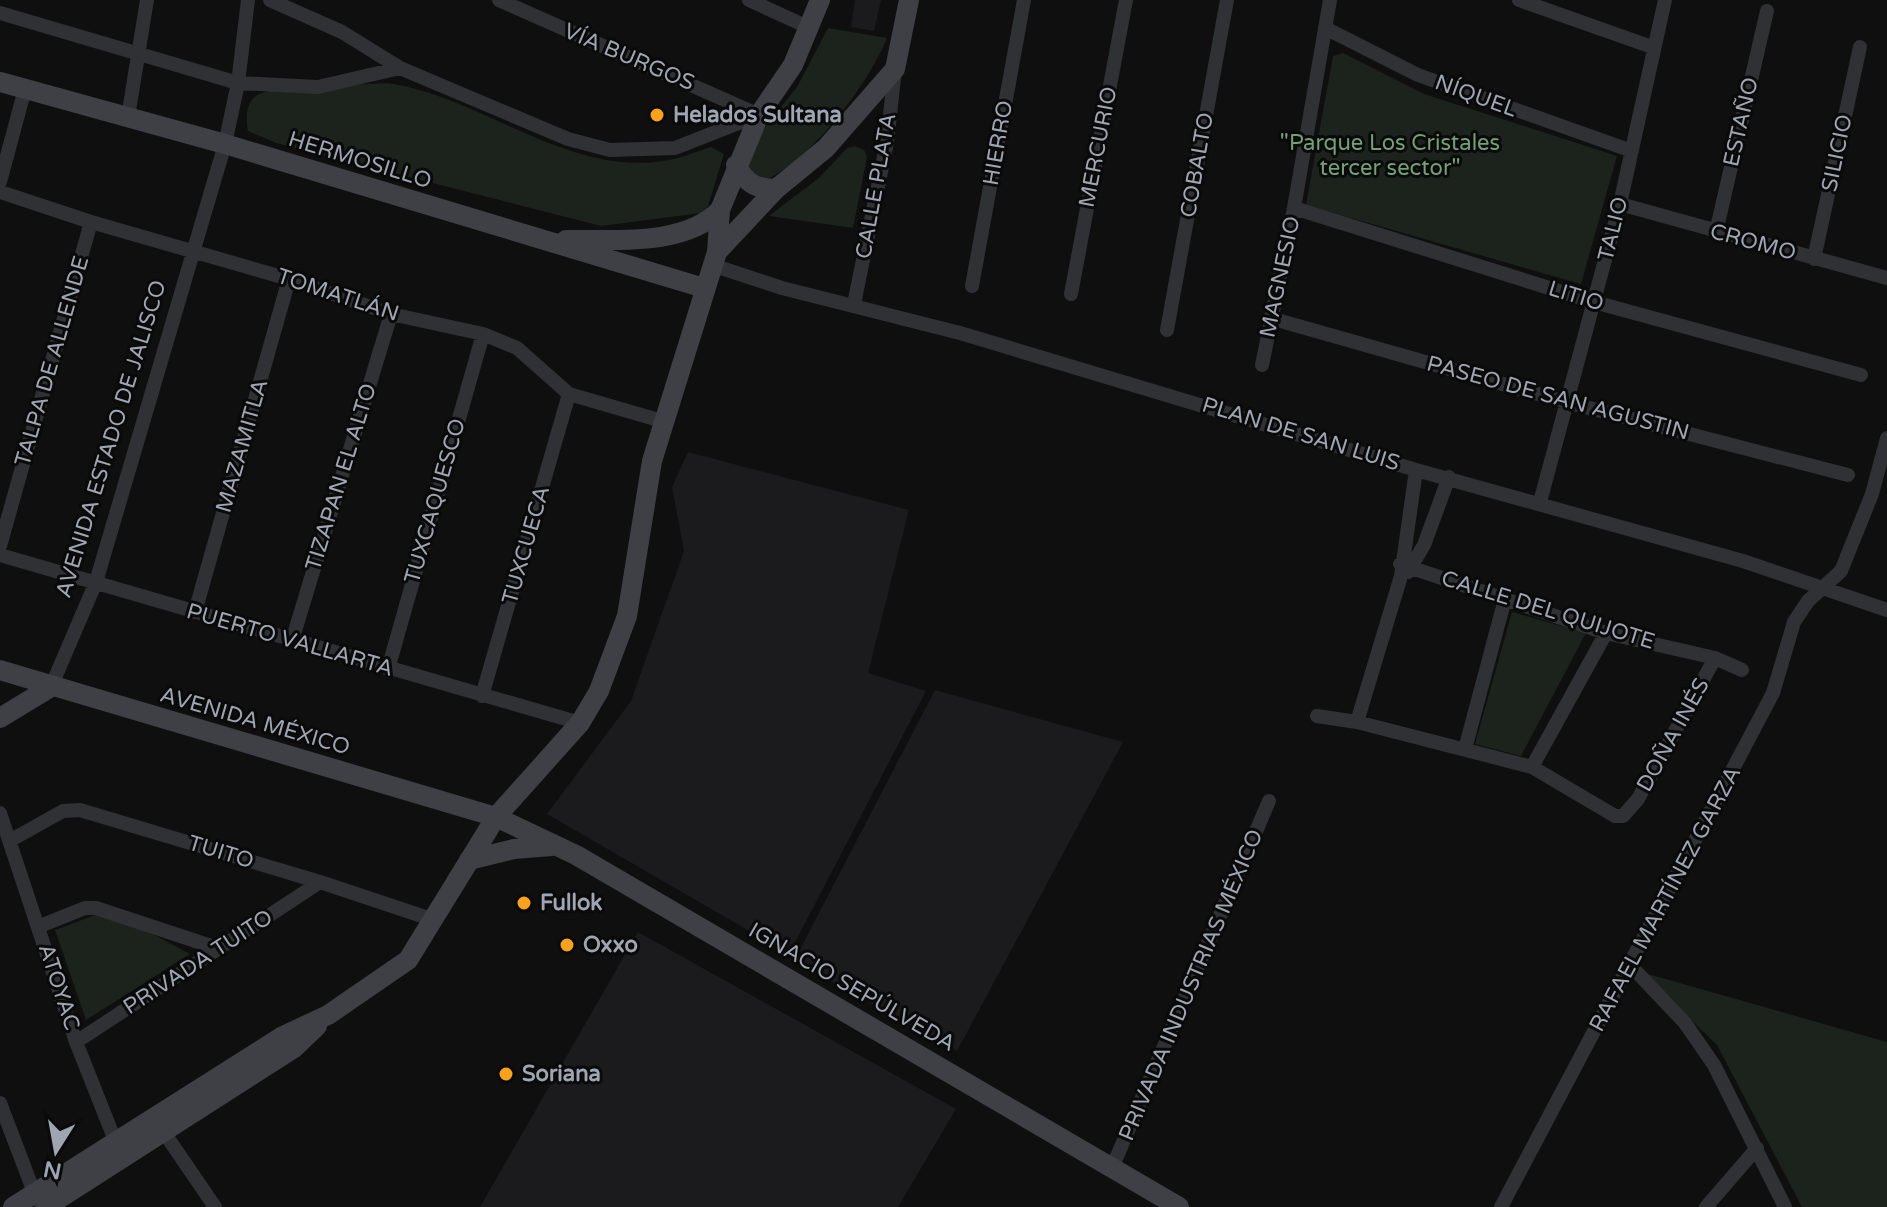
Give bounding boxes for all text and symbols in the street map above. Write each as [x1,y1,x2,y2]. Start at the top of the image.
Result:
street label: VÍA BURGOS [560,17,699,96]
street label: NÍQUEL [1432,68,1521,123]
street label: ESTAÑO [1718,75,1764,169]
street label: MERCURIO [1074,84,1122,210]
street label: HIERRO [978,98,1018,188]
place label: Helados Sultana [673,102,842,128]
marker: Helados Sultana [648,106,666,124]
street label: COBALTO [1175,110,1219,220]
street label: CALLE PLATA [850,111,902,261]
street label: SILICIO [1816,112,1858,194]
street label: HERMOSILLO [285,126,435,194]
park label: "Parque Los Cristales tercer sector" [1280,130,1500,181]
street label: TALIO [1592,194,1634,264]
street label: MAGNESIO [1254,214,1306,340]
street label: CROMO [1707,218,1799,266]
street label: TALPA DE ALLENDE [10,253,94,469]
street label: TOMATLÁN [274,262,403,327]
street label: LITIO [1545,275,1607,317]
street label: AVENIDA ESTADO DE JALISCO [50,277,172,601]
street label: PASEO DE SAN AGUSTIN [1424,350,1692,446]
street label: MAZAMITLA [211,376,273,516]
street label: TIZAPAN EL ALTO [300,380,382,574]
street label: PLAN DE SAN LUIS [1199,392,1403,476]
street label: TUXCAQUESCO [399,415,471,587]
street label: TUXCUECA [497,483,555,607]
street label: CALLE DEL QUIJOTE [1438,565,1658,655]
street label: PUERTO VALLARTA [184,598,396,682]
street label: DOÑA INÉS [1630,673,1715,796]
street label: AVENIDA MÉXICO [157,681,353,761]
street label: RAFAEL MARTÍNEZ GARZA [1583,761,1746,1036]
street label: PRIVADA INDUSTRIAS MÉXICO [1113,825,1269,1145]
street label: TUITO [185,830,257,874]
place label: Fullok [540,890,602,916]
marker: Fullok [515,894,533,912]
street label: PRIVADA TUITO [118,904,278,1020]
street label: IGNACIO SEPÚLVEDA [744,916,960,1057]
place label: Oxxo [583,932,638,958]
marker: Oxxo [558,936,576,954]
street label: ATOYAC [33,941,85,1033]
place label: Soriana [522,1061,601,1087]
marker: Soriana [497,1065,515,1083]
north arrow [16,1111,96,1191]
text: N [41,1155,64,1184]

